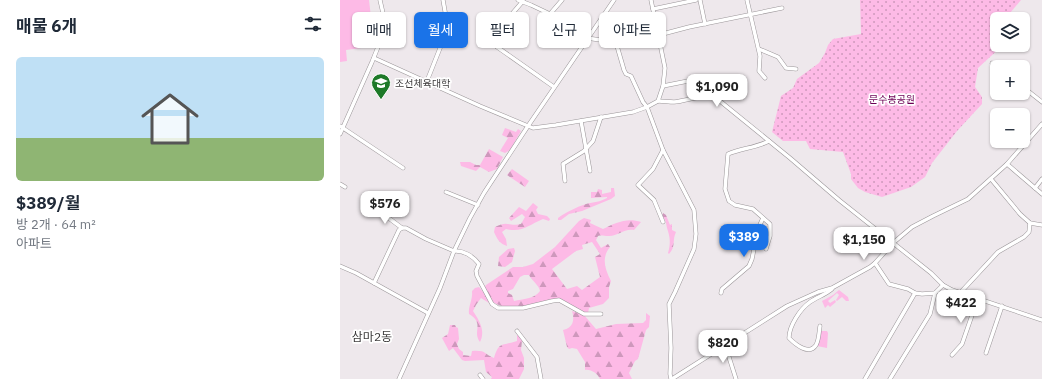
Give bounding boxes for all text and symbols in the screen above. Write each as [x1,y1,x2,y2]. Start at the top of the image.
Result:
chip: 매매 [352,12,406,48]
chip: 월세 [414,12,468,48]
chip: 필터 [476,12,529,48]
chip: 신규 [537,12,591,48]
chip: 아파트 [599,12,666,48]
map controls [990,12,1030,148]
button: layers [990,12,1030,52]
icon: filters [302,13,324,35]
text: 매물 6개 [16,15,77,37]
button: + [990,60,1030,100]
school or university icon: 조선체육대학 [370,72,392,100]
pin: $1,090 [684,74,750,108]
place label: 조선체육대학 [395,77,451,90]
text: $1,090 [695,78,739,95]
icon: home [134,83,206,155]
park label: 문수봉공원 [869,93,915,106]
button: − [990,108,1030,148]
pin: $576 [361,191,409,225]
text: $389/월 [16,192,80,214]
text: $576 [369,195,401,212]
text: 방 2개 · 64 m² [16,216,96,233]
pin: $389 [720,224,768,258]
pin: $1,150 [831,227,897,261]
text: $389 [728,228,760,245]
text: $1,150 [842,231,886,248]
text: 아파트 [16,235,52,252]
pin: $422 [937,290,985,324]
text: $422 [945,294,977,311]
district label: 삼마2동 [352,329,392,344]
pin: $820 [699,330,747,364]
text: $820 [707,334,739,351]

